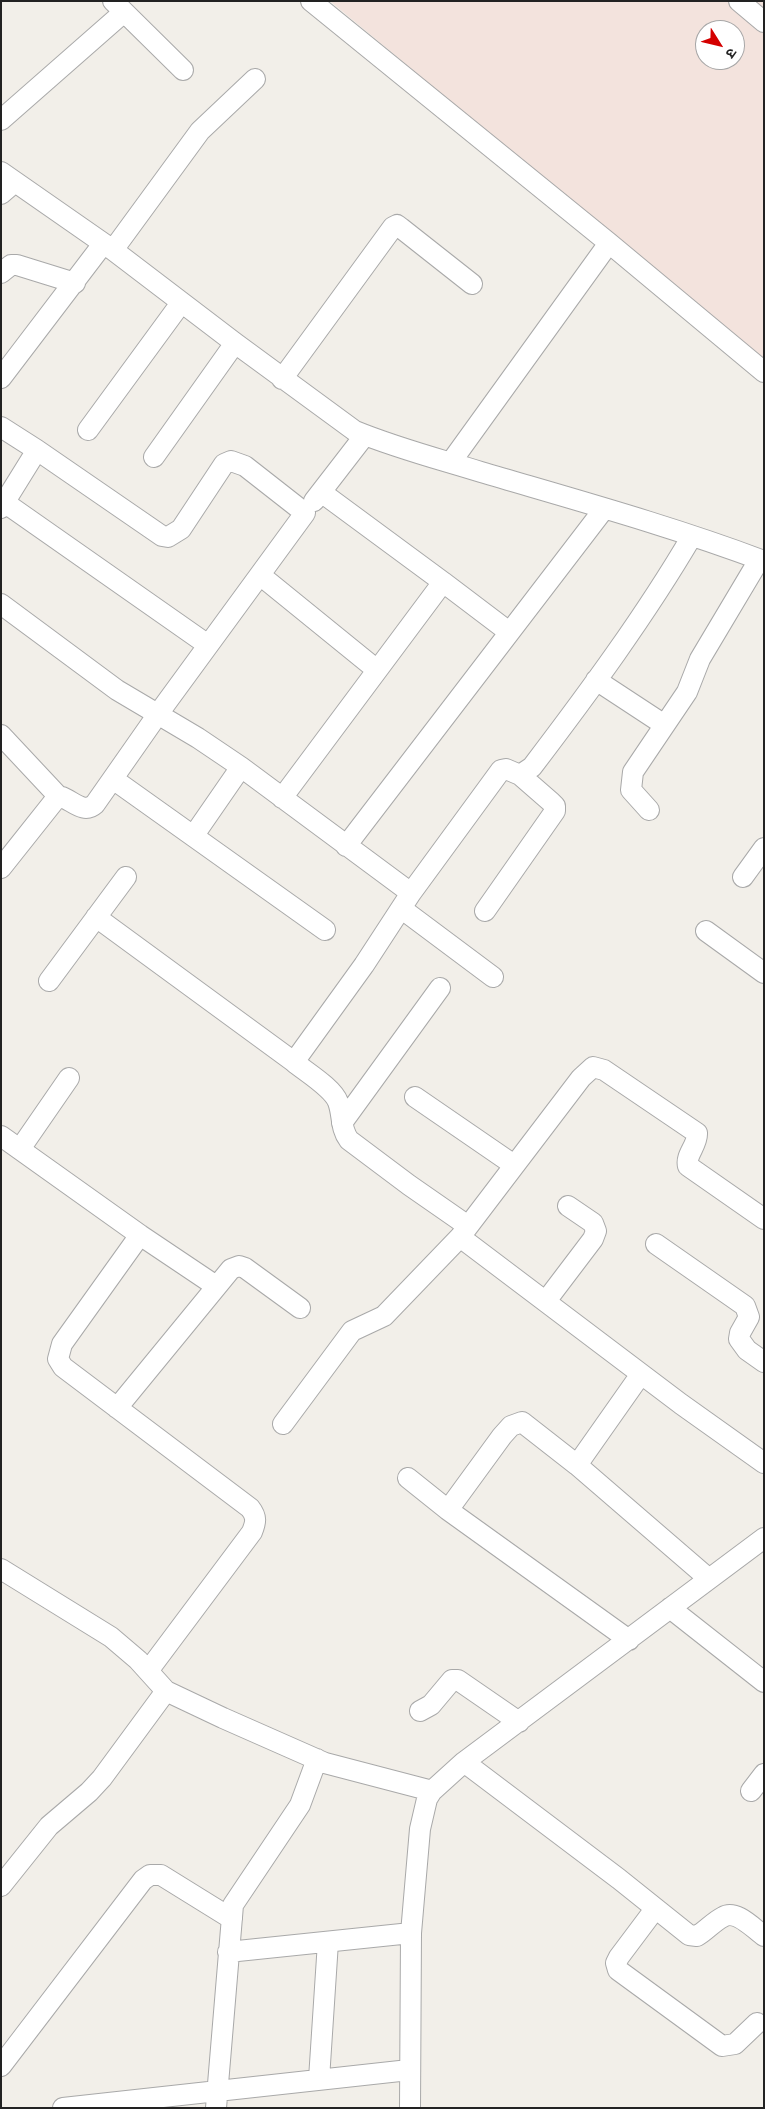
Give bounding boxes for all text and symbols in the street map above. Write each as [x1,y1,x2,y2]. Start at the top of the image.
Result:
north arrow [695,20,745,70]
text: उ [722,45,741,62]

